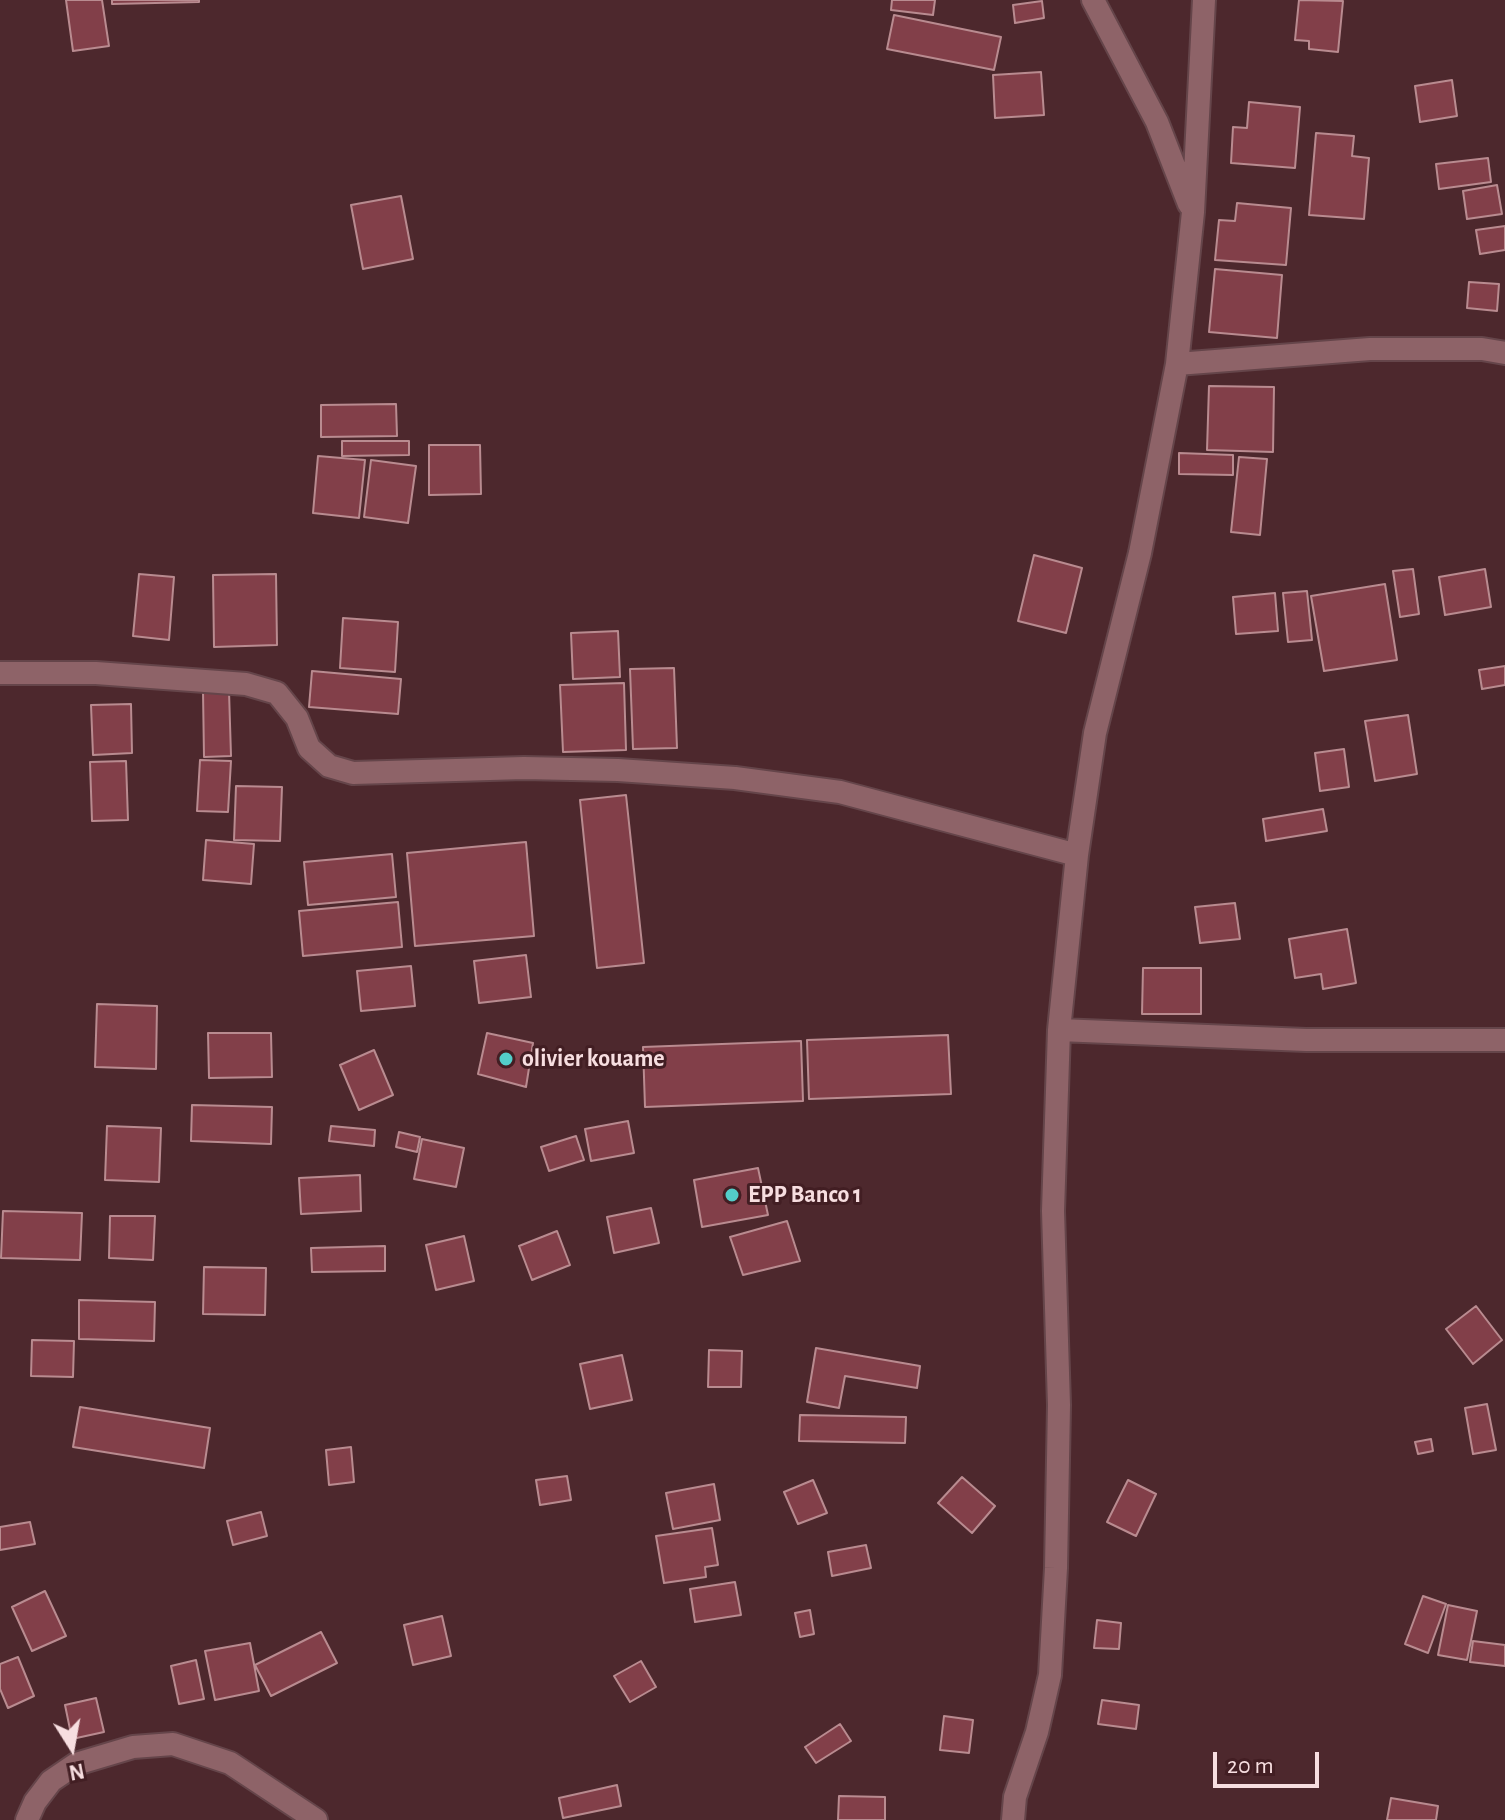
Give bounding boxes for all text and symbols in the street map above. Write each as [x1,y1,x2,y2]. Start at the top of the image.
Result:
place label: olivier kouame [522,1045,665,1073]
marker: olivier kouame [497,1050,515,1068]
place label: EPP Banco 1 [748,1181,862,1209]
marker: EPP Banco 1 [723,1186,741,1204]
north arrow [32,1708,112,1788]
scale bar [1217,1736,1323,1786]
text: 20 m [1227,1754,1274,1778]
text: N [67,1759,86,1784]

